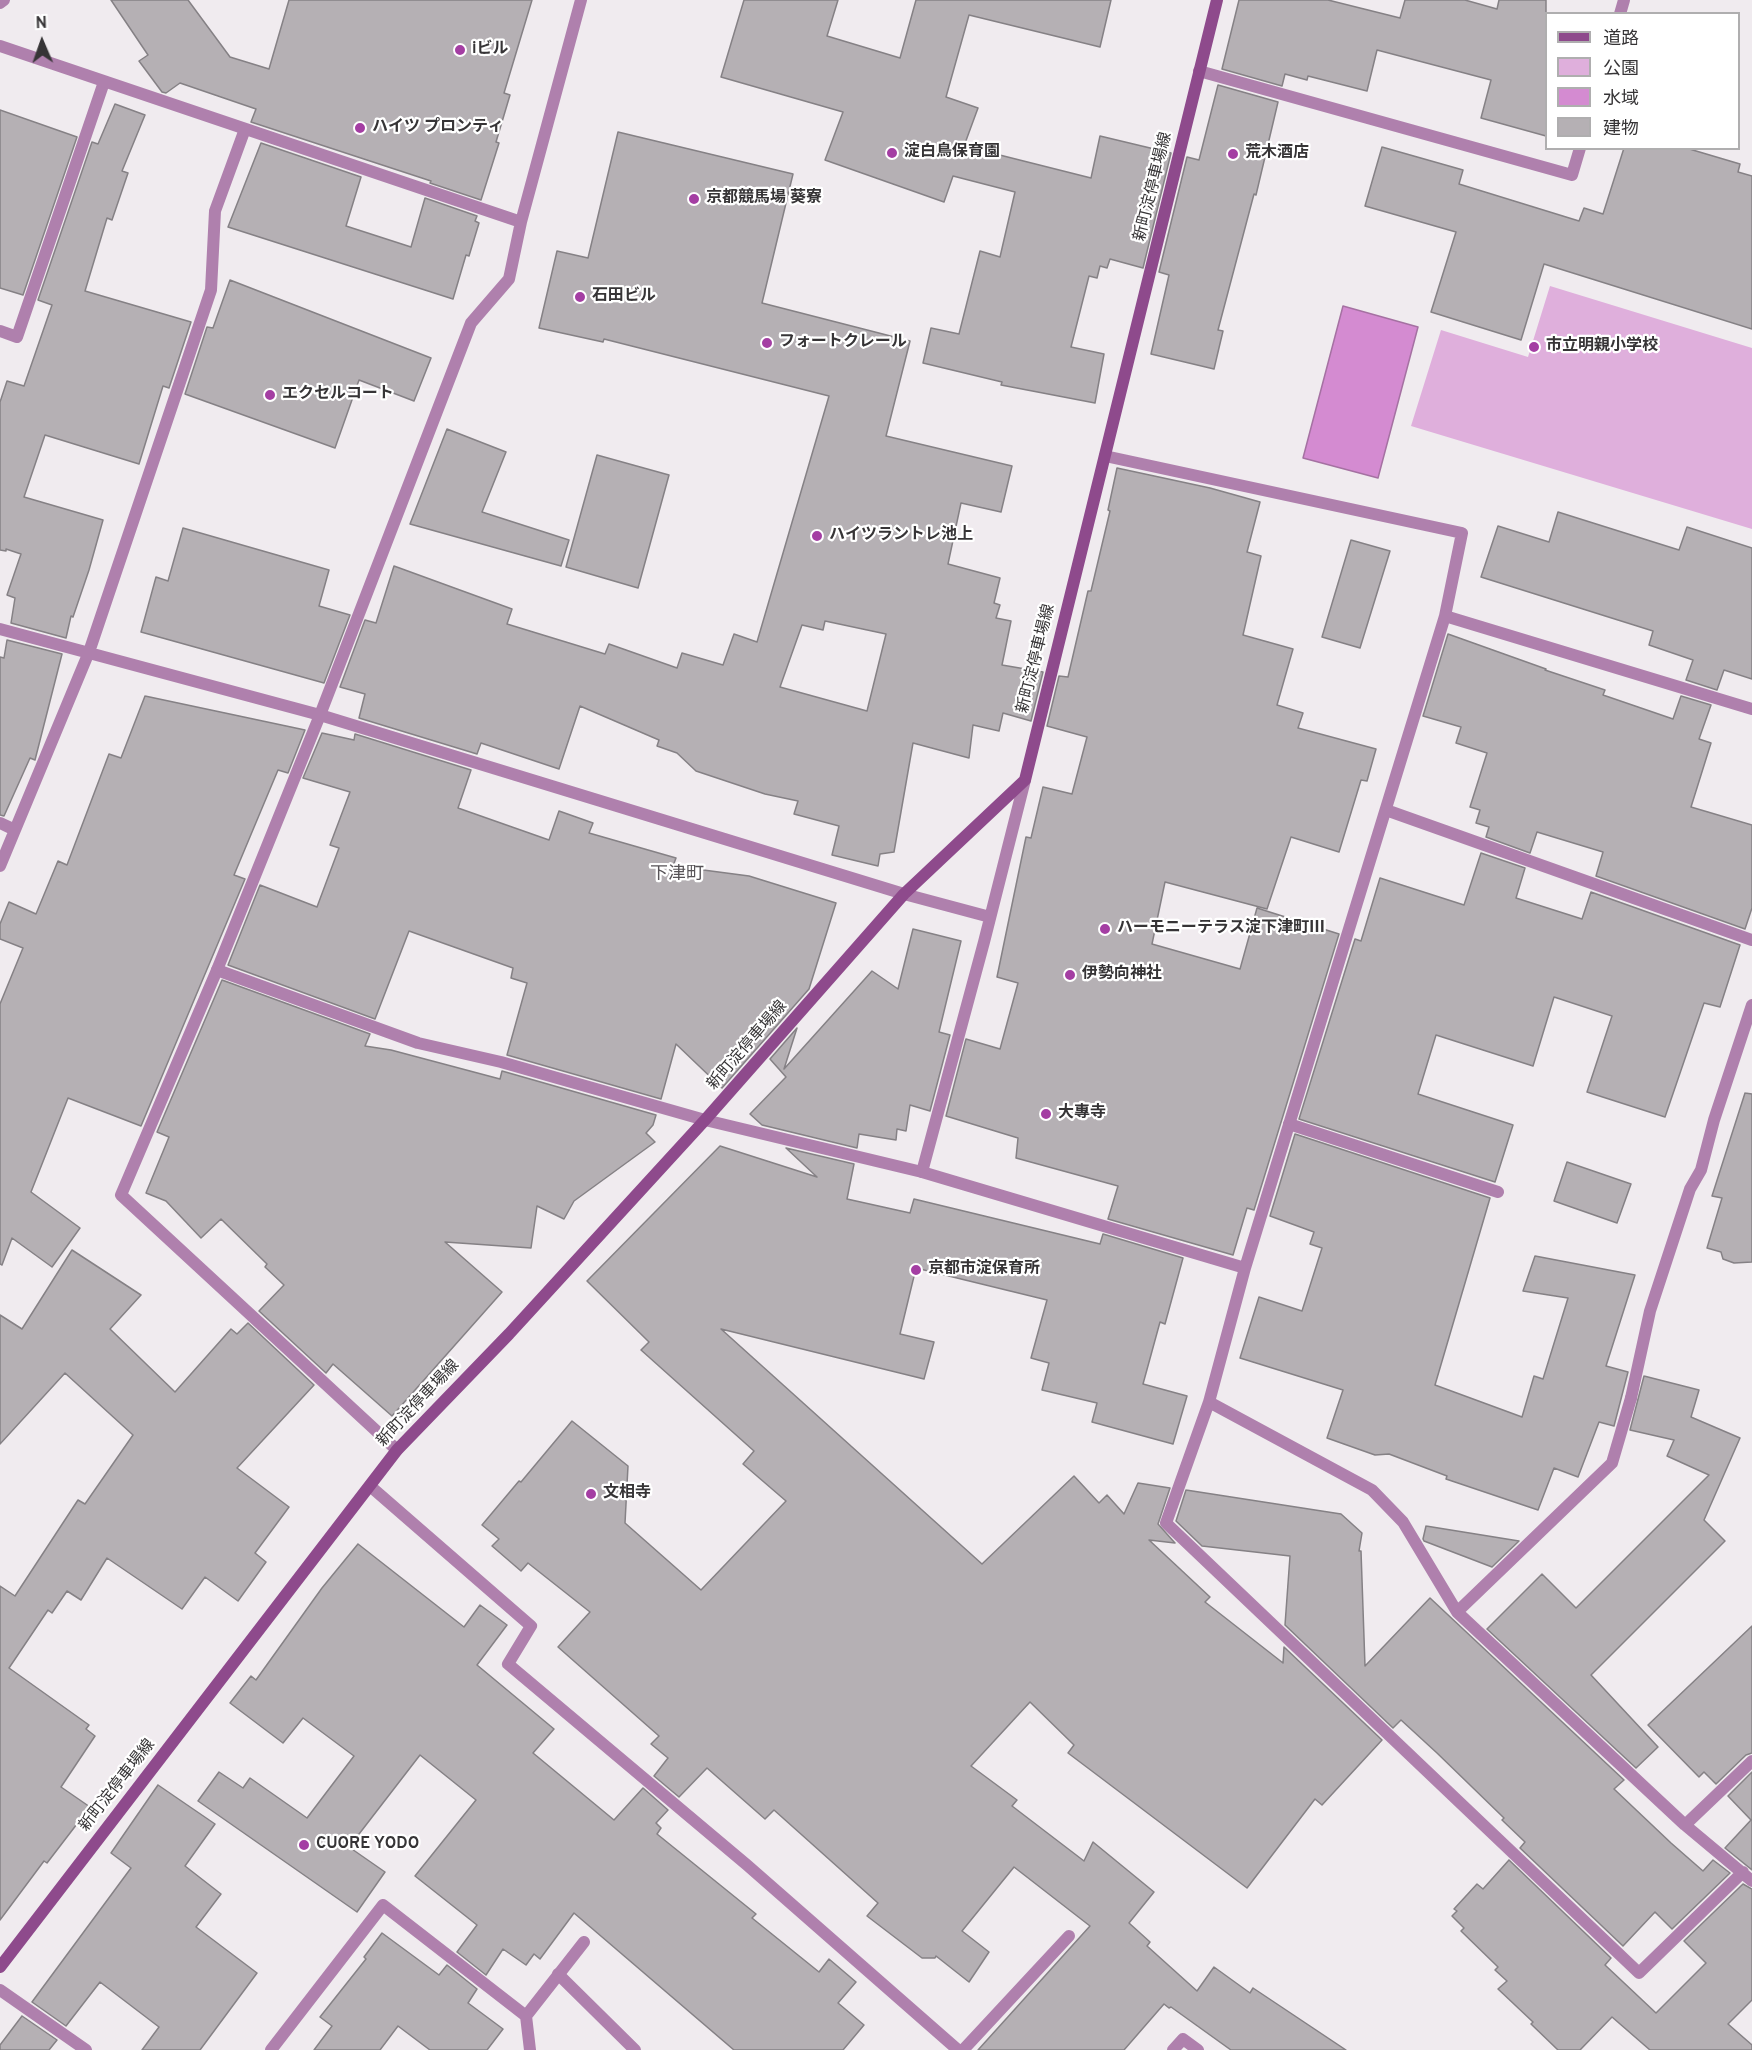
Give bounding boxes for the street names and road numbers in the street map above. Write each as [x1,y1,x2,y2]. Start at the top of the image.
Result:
street label: 新町淀停車場線 [1131,130,1177,244]
street label: 新町淀停車場線 [1014,602,1060,716]
street label: 新町淀停車場線 [704,997,792,1095]
street label: 新町淀停車場線 [374,1356,464,1452]
street label: 新町淀停車場線 [76,1736,160,1836]

